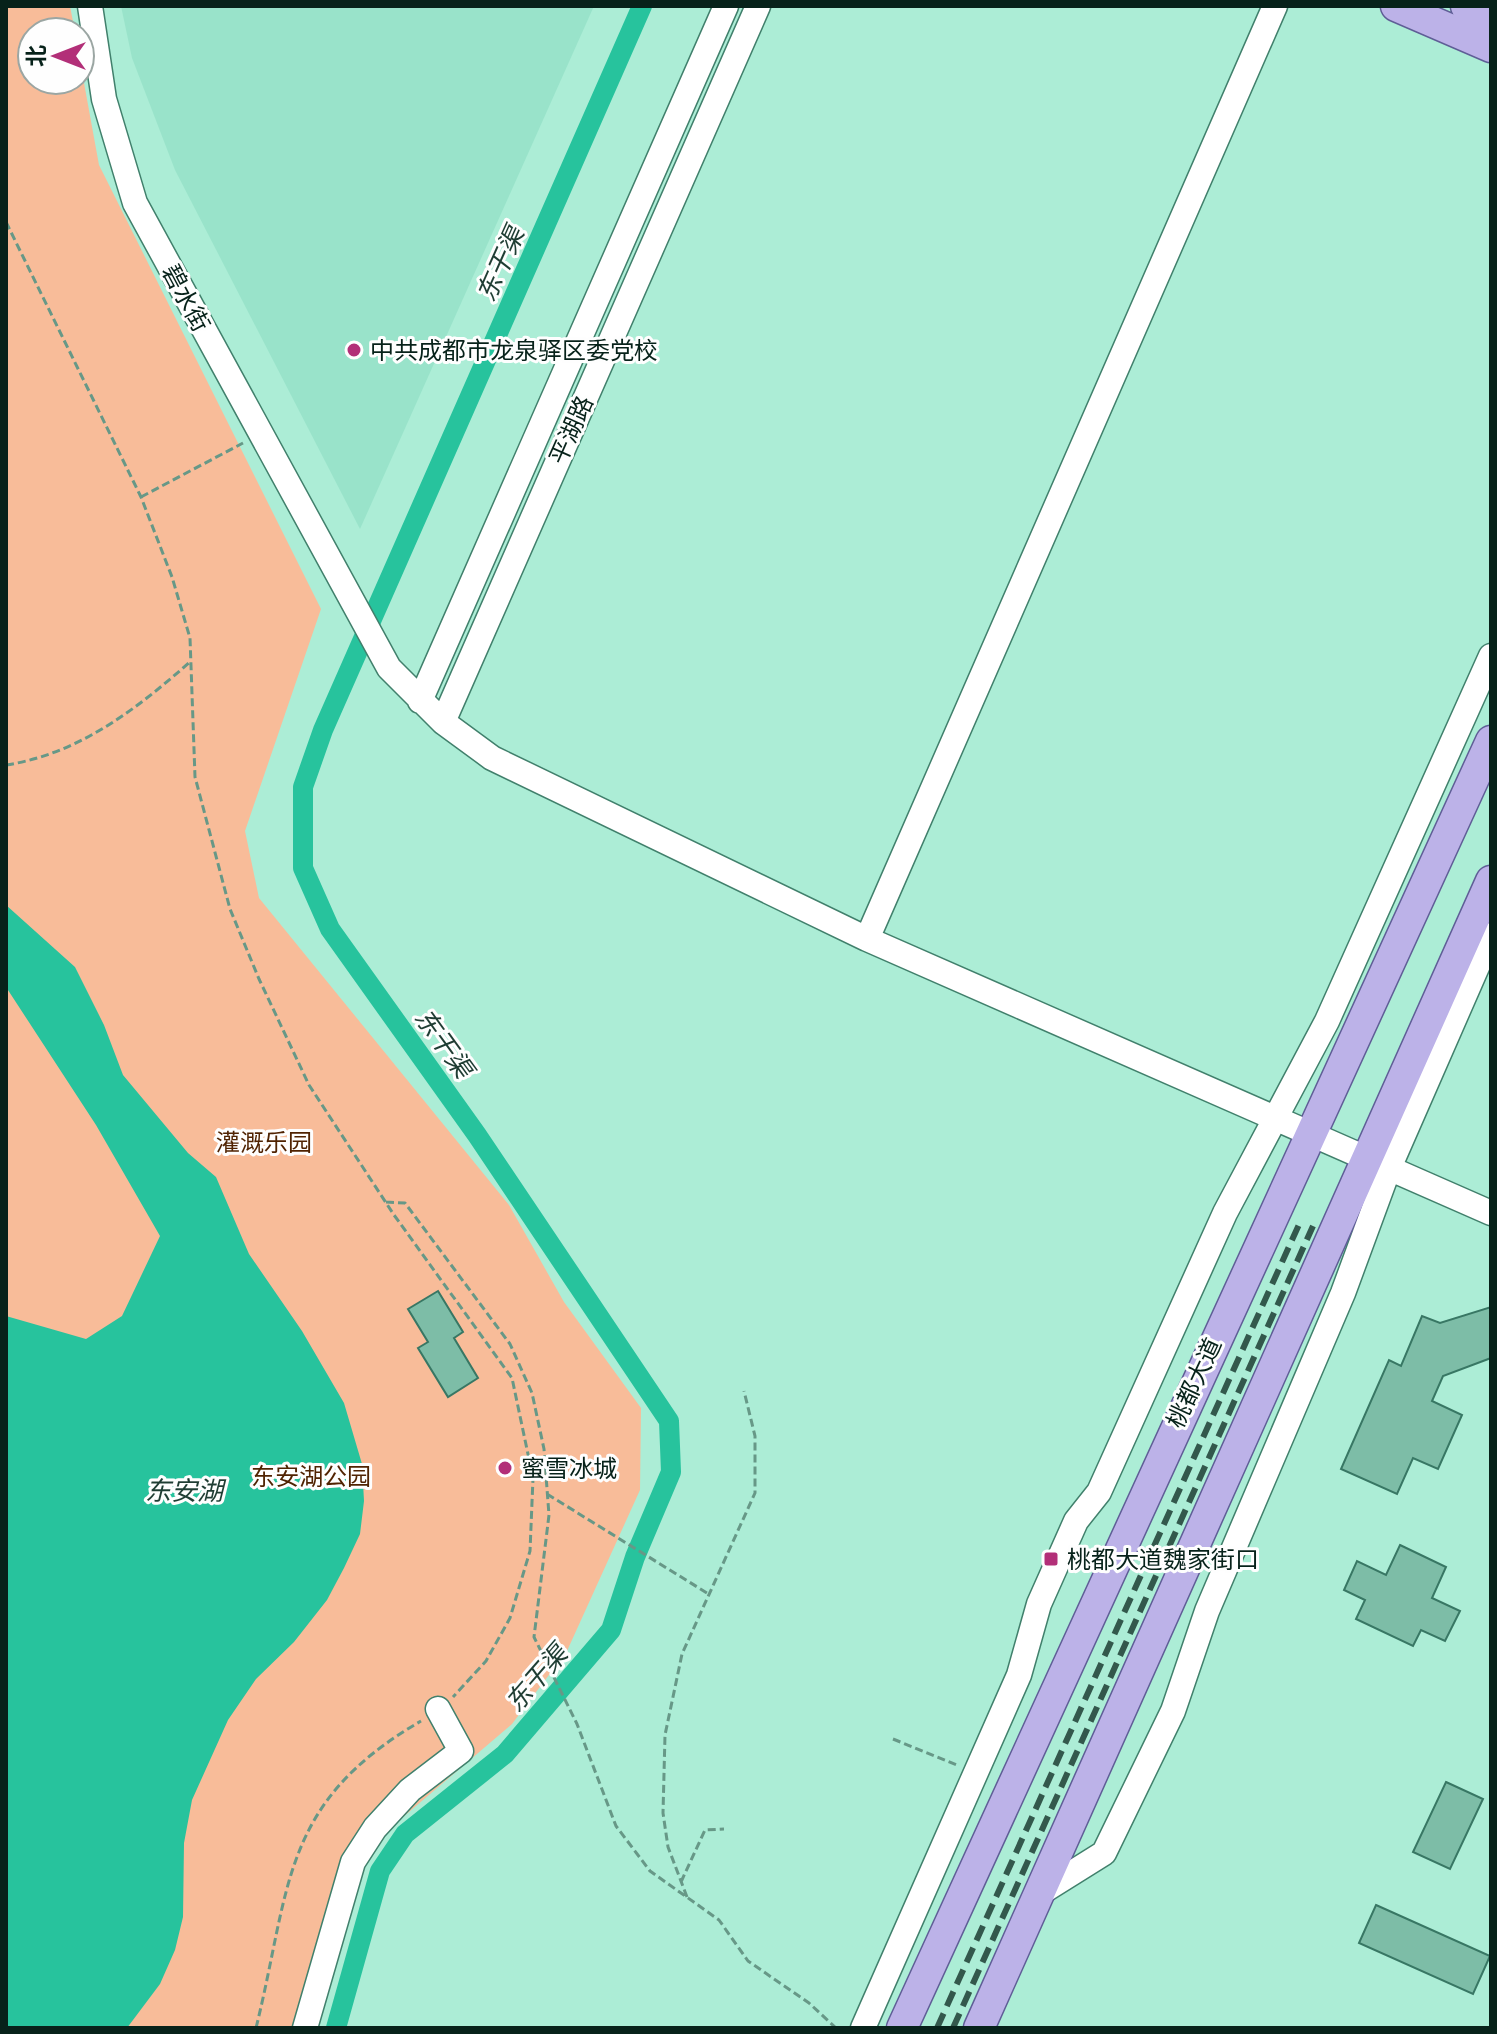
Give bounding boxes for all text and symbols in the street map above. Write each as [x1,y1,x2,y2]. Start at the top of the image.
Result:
north arrow [16,16,96,96]
text: 北 [23,45,48,67]
water label: 东干渠 [471,219,531,306]
street label: 碧水街 [157,260,215,336]
place label: 中共成都市龙泉驿区委党校 [370,337,658,364]
marker: 中共成都市龙泉驿区委党校 [345,341,363,359]
street label: 平湖路 [544,392,598,468]
water label: 东干渠 [409,1003,481,1086]
park label: 灌溉乐园 [216,1129,312,1156]
street label: 桃都大道 [1161,1334,1227,1432]
place label: 蜜雪冰城 [521,1455,617,1482]
marker: 蜜雪冰城 [496,1459,514,1477]
park label: 东安湖公园 [251,1463,371,1490]
water label: 东安湖 [145,1476,227,1505]
place label: 桃都大道魏家街口 [1067,1546,1259,1573]
marker: 桃都大道魏家街口 [1042,1550,1060,1568]
water label: 东干渠 [499,1636,575,1717]

